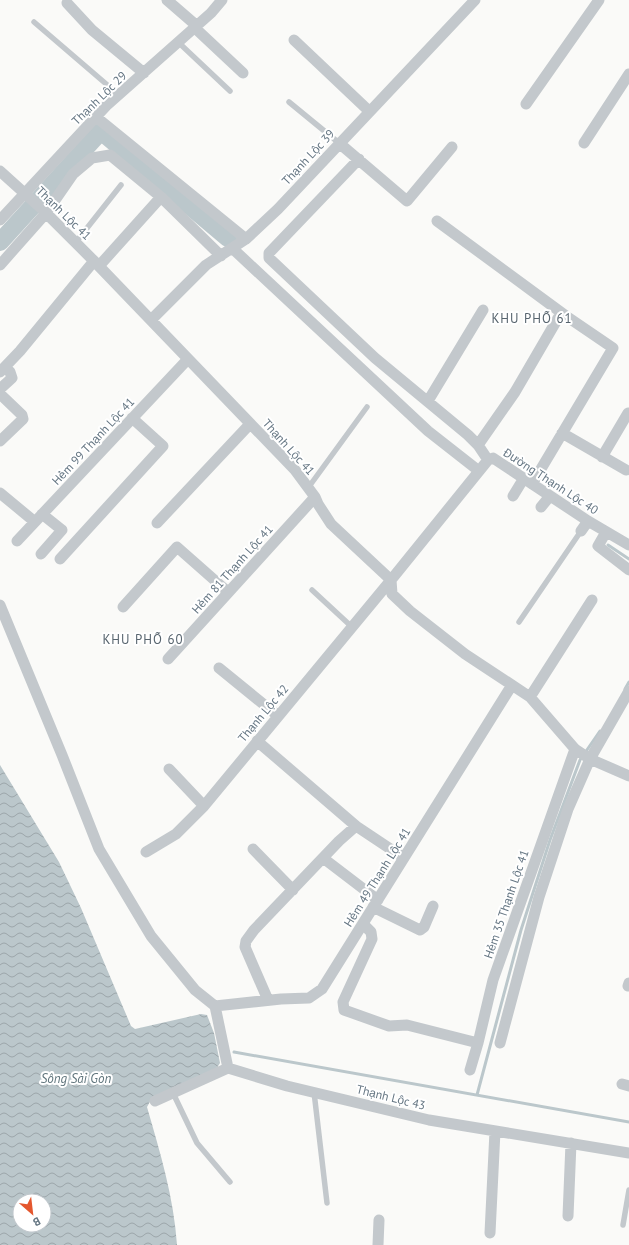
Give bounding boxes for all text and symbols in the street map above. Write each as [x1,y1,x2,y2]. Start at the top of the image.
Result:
street label: Thạnh Lộc 29 [68,68,130,128]
street label: Thạnh Lộc 39 [278,126,338,188]
street label: Thạnh Lộc 41 [33,183,95,243]
district label: KHU PHỐ 61 [491,310,573,327]
street label: Hẻm 99 Thạnh Lộc 41 [49,394,137,488]
street label: Thạnh Lộc 41 [260,416,318,478]
street label: Đường Thạnh Lộc 40 [500,444,602,518]
street label: Hẻm 81 Thạnh Lộc 41 [188,522,276,616]
district label: KHU PHỐ 60 [102,631,184,648]
street label: Thạnh Lộc 42 [235,681,291,745]
street label: Hẻm 49 Thạnh Lộc 41 [340,825,414,929]
street label: Hẻm 35 Thạnh Lộc 41 [480,848,532,960]
water label: Sông Sài Gòn [41,1070,111,1087]
street label: Thạnh Lộc 43 [355,1081,427,1113]
north arrow [12,1193,52,1233]
text: B [30,1214,43,1230]

